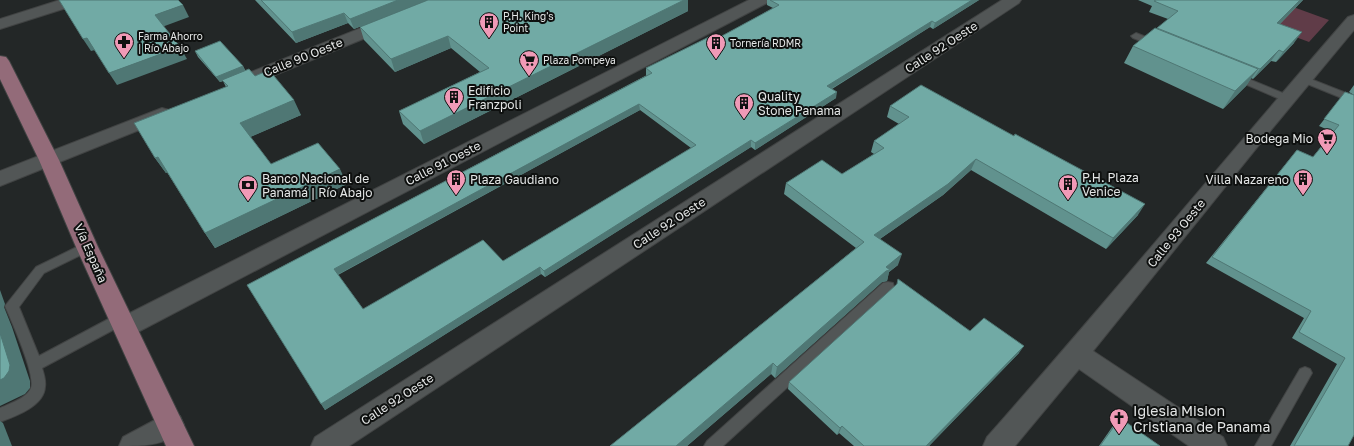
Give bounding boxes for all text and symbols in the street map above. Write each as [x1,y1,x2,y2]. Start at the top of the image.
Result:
place label: P.H. King's Point [503,10,554,34]
building icon: P.H. King's Point [478,11,500,39]
street label: Calle 92 Oeste [902,18,980,76]
place label: Farma Ahorro | Río Abajo [138,30,203,54]
pharmacy icon: Farma Ahorro | Río Abajo [113,31,135,59]
building icon: Tornería RDMR [705,32,727,60]
street label: Calle 90 Oeste [261,34,345,80]
place label: Tornería RDMR [730,37,801,49]
supermarket icon: Plaza Pompeya [518,49,540,77]
place label: Plaza Pompeya [543,54,616,66]
place label: Edificio Franzpoli [468,83,522,112]
building icon: Edificio Franzpoli [443,86,465,114]
place label: Quality Stone Panama [758,89,841,118]
building icon: Quality Stone Panama [733,92,755,120]
supermarket icon: Bodega Mio [1316,127,1338,155]
place label: Bodega Mio [1246,131,1313,146]
street label: Calle 91 Oeste [403,138,483,188]
building icon: Plaza Gaudiano [445,168,467,196]
building icon: Villa Nazareno [1292,168,1314,196]
place label: P.H. Plaza Venice [1082,170,1139,199]
place label: Banco Nacional de Panamá | Río Abajo [262,171,372,200]
place label: Plaza Gaudiano [470,172,559,187]
place label: Villa Nazareno [1205,172,1289,187]
building icon: P.H. Plaza Venice [1057,173,1079,201]
bank icon: Banco Nacional de Panamá | Río Abajo [237,174,259,202]
street label: Calle 92 Oeste [630,194,708,252]
street label: Calle 93 Oeste [1144,196,1208,270]
street label: Vía España [71,221,111,285]
street label: Calle 92 Oeste [358,370,436,428]
place label: Iglesia Mision Cristiana de Panama [1133,402,1270,435]
church icon: Iglesia Mision Cristiana de Panama [1108,407,1130,435]

